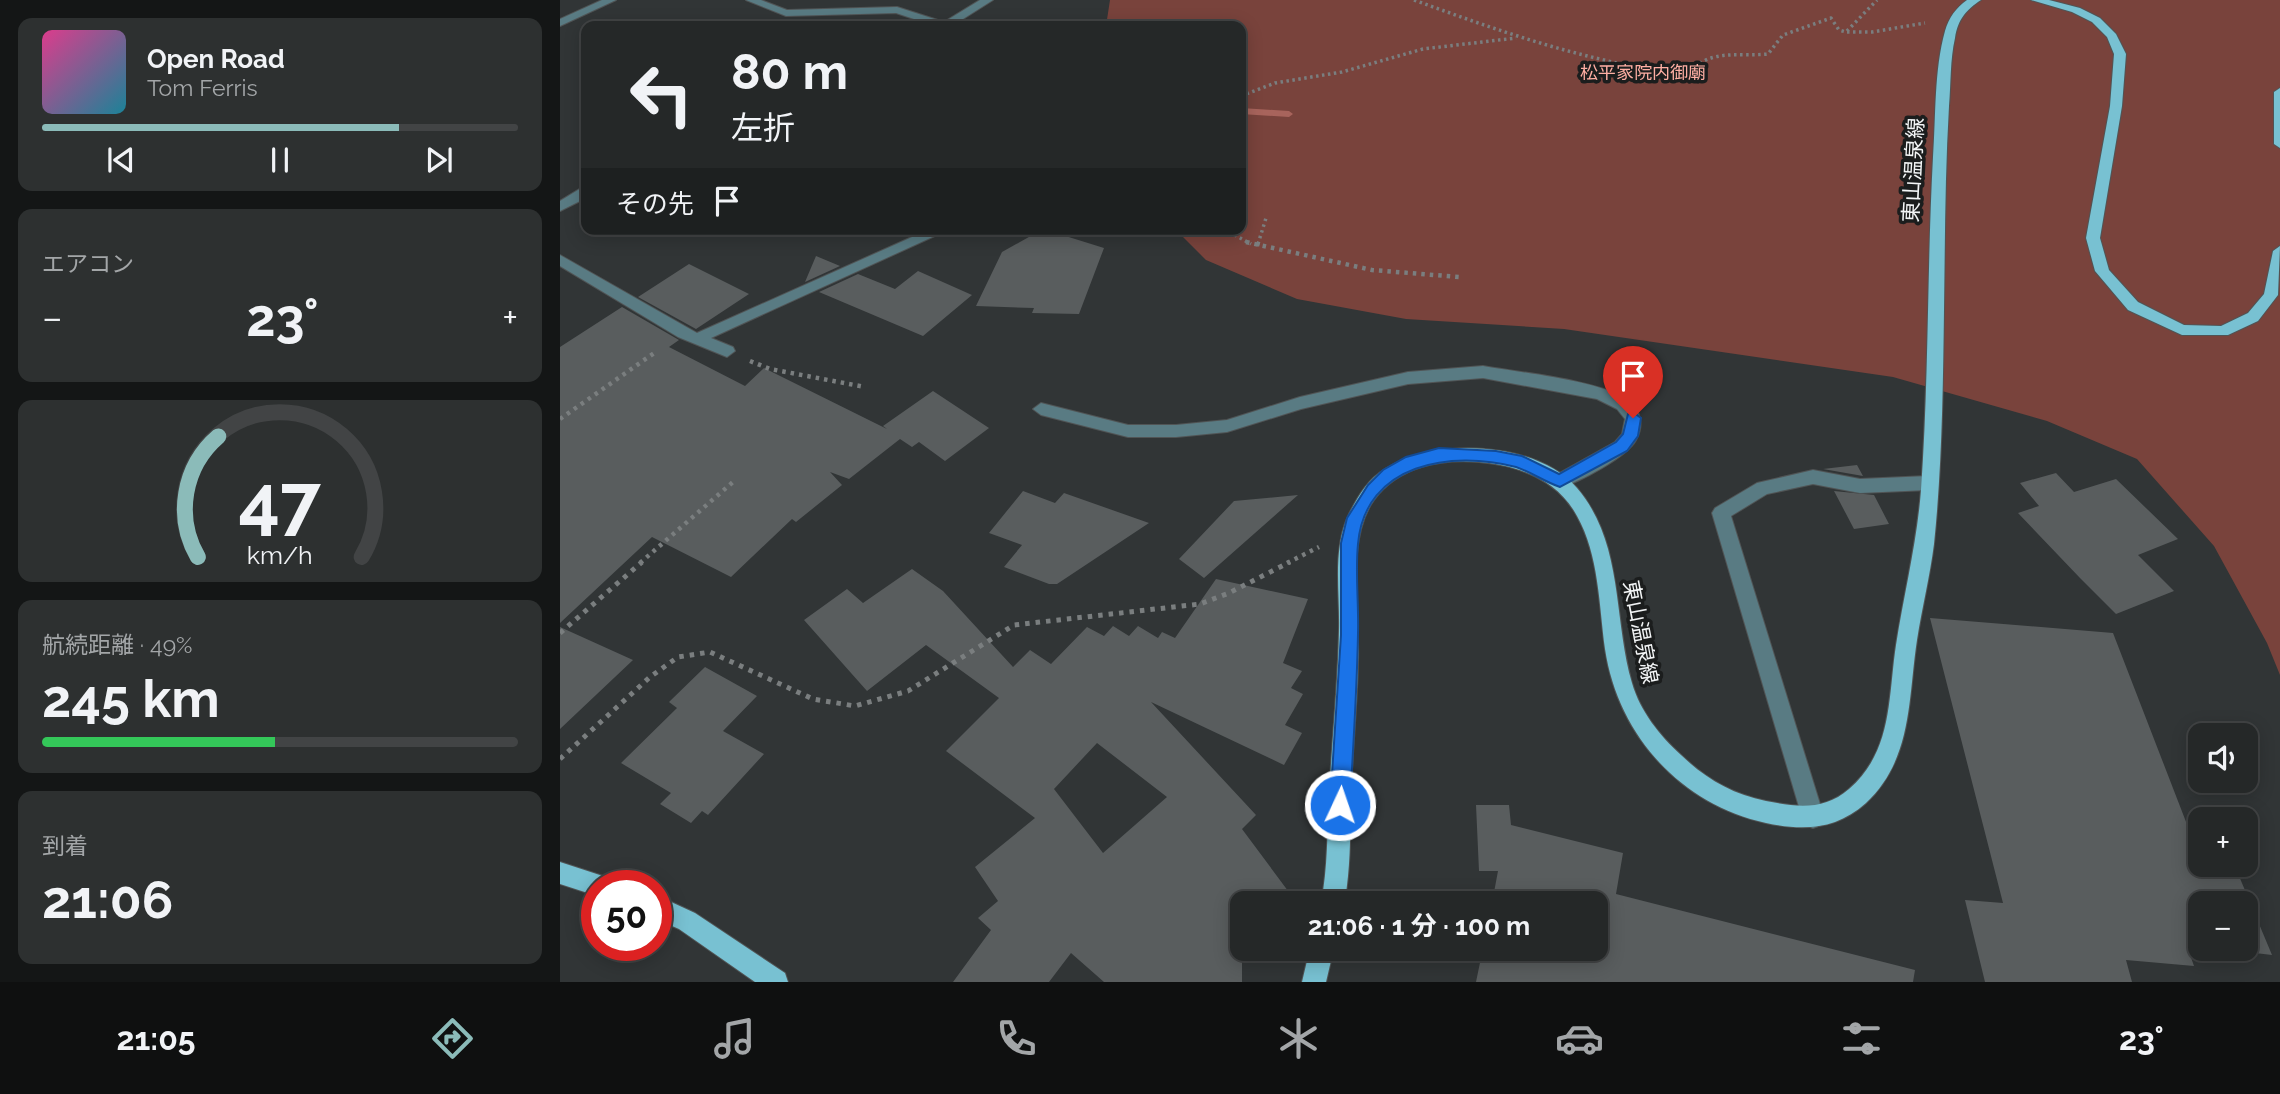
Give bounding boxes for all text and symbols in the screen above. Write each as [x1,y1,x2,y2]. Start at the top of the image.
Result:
text: 80 m [731,43,848,100]
text: Open Road [147,44,285,74]
icon: left [616,49,707,140]
park label: 松平家院内御廟 [1580,62,1706,83]
text: Tom Ferris [147,74,258,101]
text: 左折 [731,109,795,146]
street label: 東山温泉線 [1898,117,1928,223]
icon: previous [102,141,140,179]
icon: pause [261,141,299,179]
icon: next [420,141,458,179]
icon: arrive [708,182,746,220]
text: その先 [616,189,694,219]
text: エアコン [42,250,134,277]
text: 23° [246,287,319,348]
text: − [42,295,62,340]
text: + [502,295,518,340]
pin [1603,346,1663,418]
icon: arrive [1614,357,1652,395]
text: 47 [239,459,321,544]
text: km/h [247,540,313,570]
street label: 東山温泉線 [1619,578,1663,686]
text: 航続距離 · 49% [42,631,193,658]
text: 245 km [42,668,220,729]
map controls [2188,723,2258,961]
button: sound [2188,723,2258,793]
position arrow [1303,768,1377,842]
button: + [2188,807,2258,877]
text: 到着 [42,832,88,859]
text: 21:06 [42,869,173,930]
speed limit sign: 50 [581,870,672,961]
button: − [2188,891,2258,961]
text: 21:06 · 1 分 · 100 m [1308,911,1530,941]
icon: directions [428,1014,477,1063]
icon: music [710,1014,759,1063]
icon: phone [992,1014,1041,1063]
icon: climate [1274,1014,1323,1063]
icon: car [1555,1014,1604,1063]
icon: filters [1837,1014,1886,1063]
text: 21:05 [116,1020,196,1057]
text: 23° [2119,1020,2164,1057]

